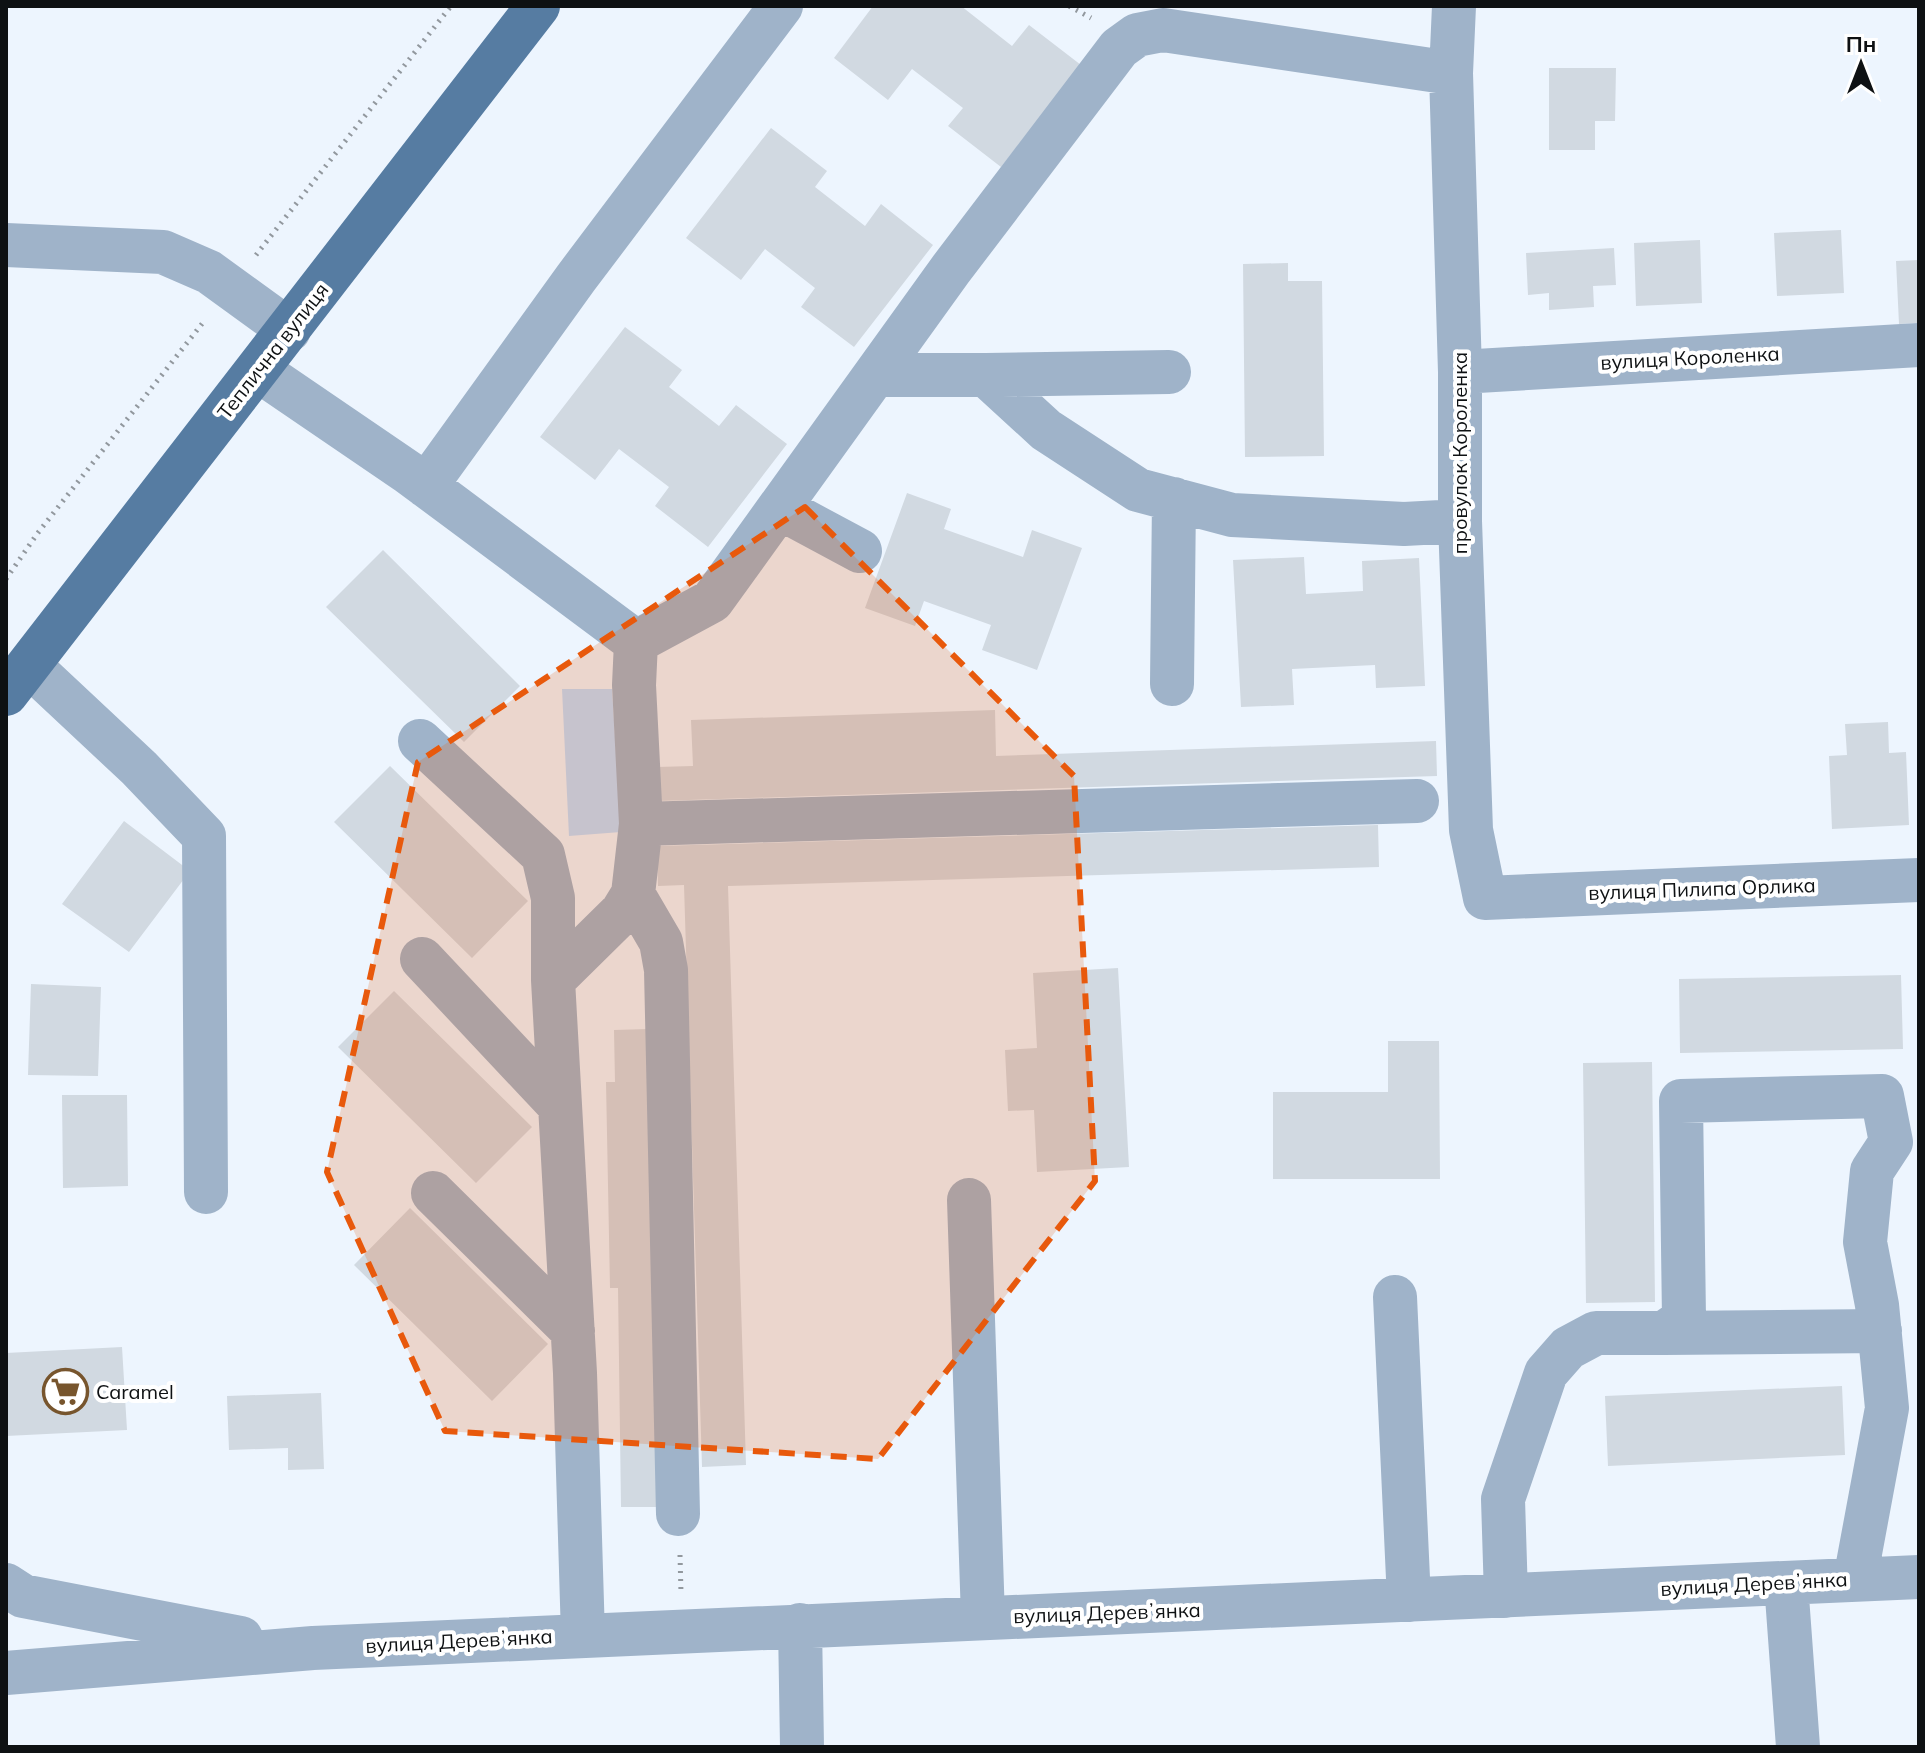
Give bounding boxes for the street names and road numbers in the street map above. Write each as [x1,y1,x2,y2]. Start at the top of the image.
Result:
street label: Теплична вулиця [212,278,334,424]
street label: вулиця Короленка [1600,340,1780,375]
street label: провулок Короленка [1447,352,1472,554]
street label: вулиця Пилипа Орлика [1588,872,1816,905]
street label: вулиця Деревʼянка [1660,1566,1848,1601]
street label: вулиця Деревʼянка [1013,1597,1201,1628]
street label: вулиця Деревʼянка [365,1623,553,1658]

